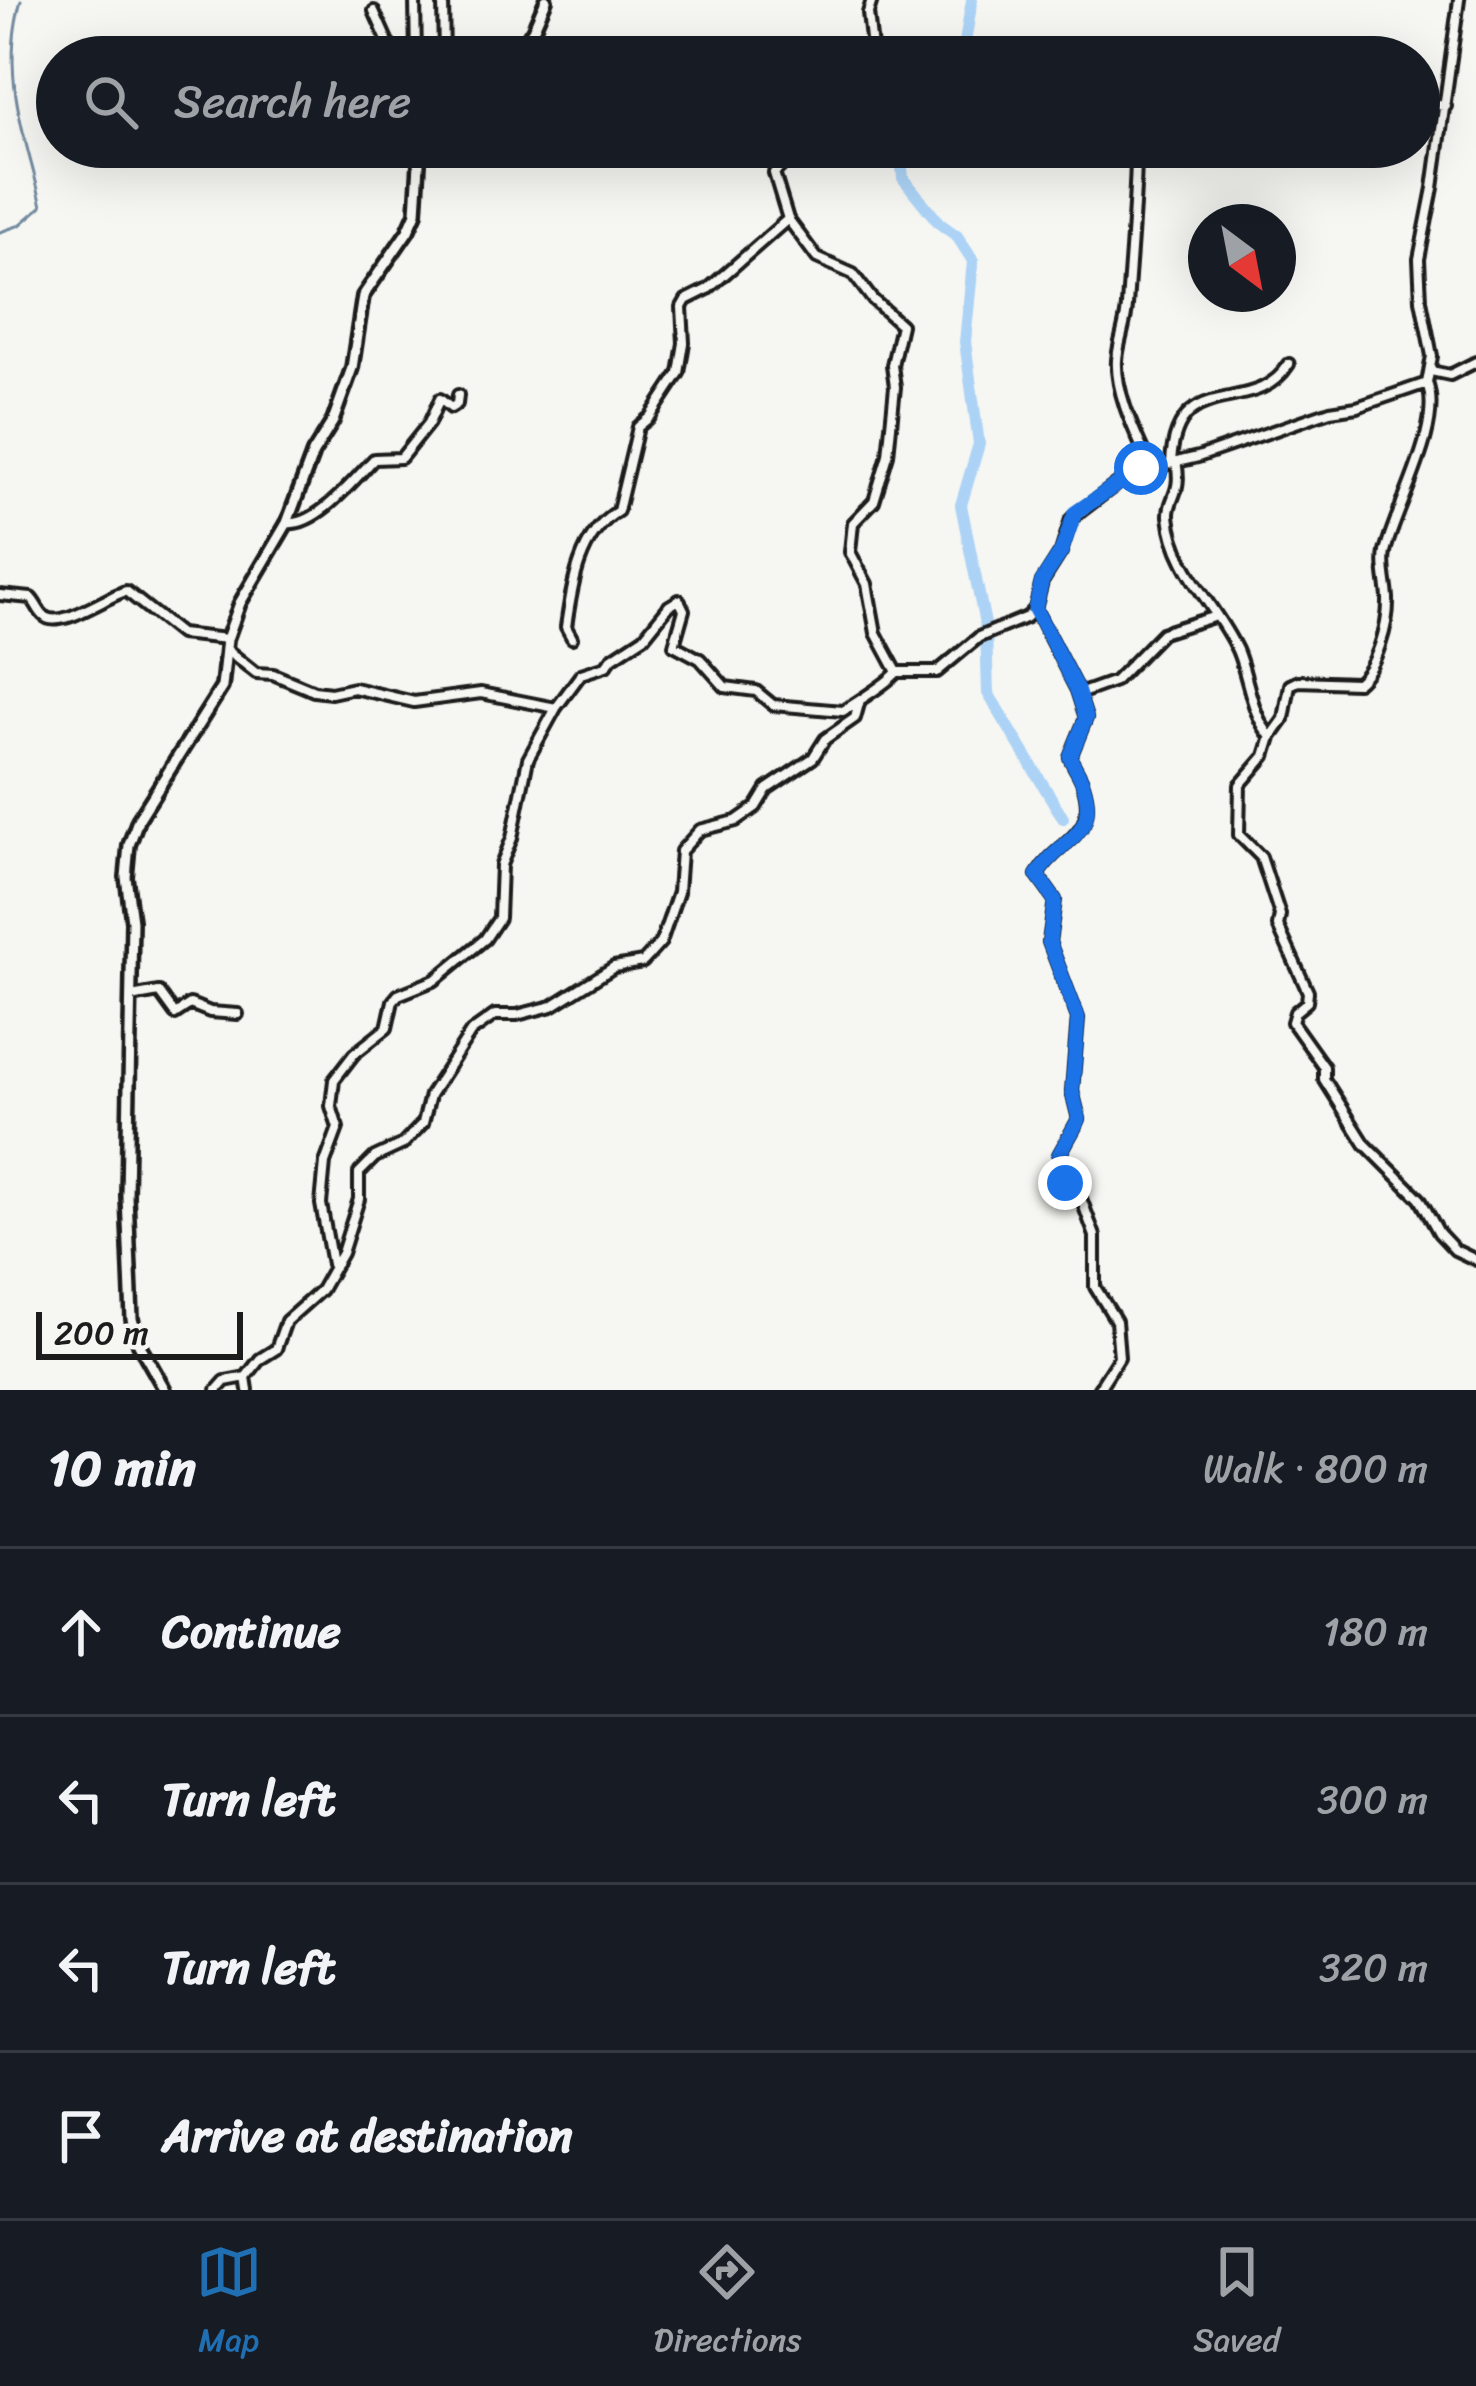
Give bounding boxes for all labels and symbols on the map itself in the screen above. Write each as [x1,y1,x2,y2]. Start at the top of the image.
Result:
north arrow [1188,204,1296,312]
route start [1114,441,1168,495]
route end [1038,1156,1092,1210]
scale bar [36,1306,243,1359]

